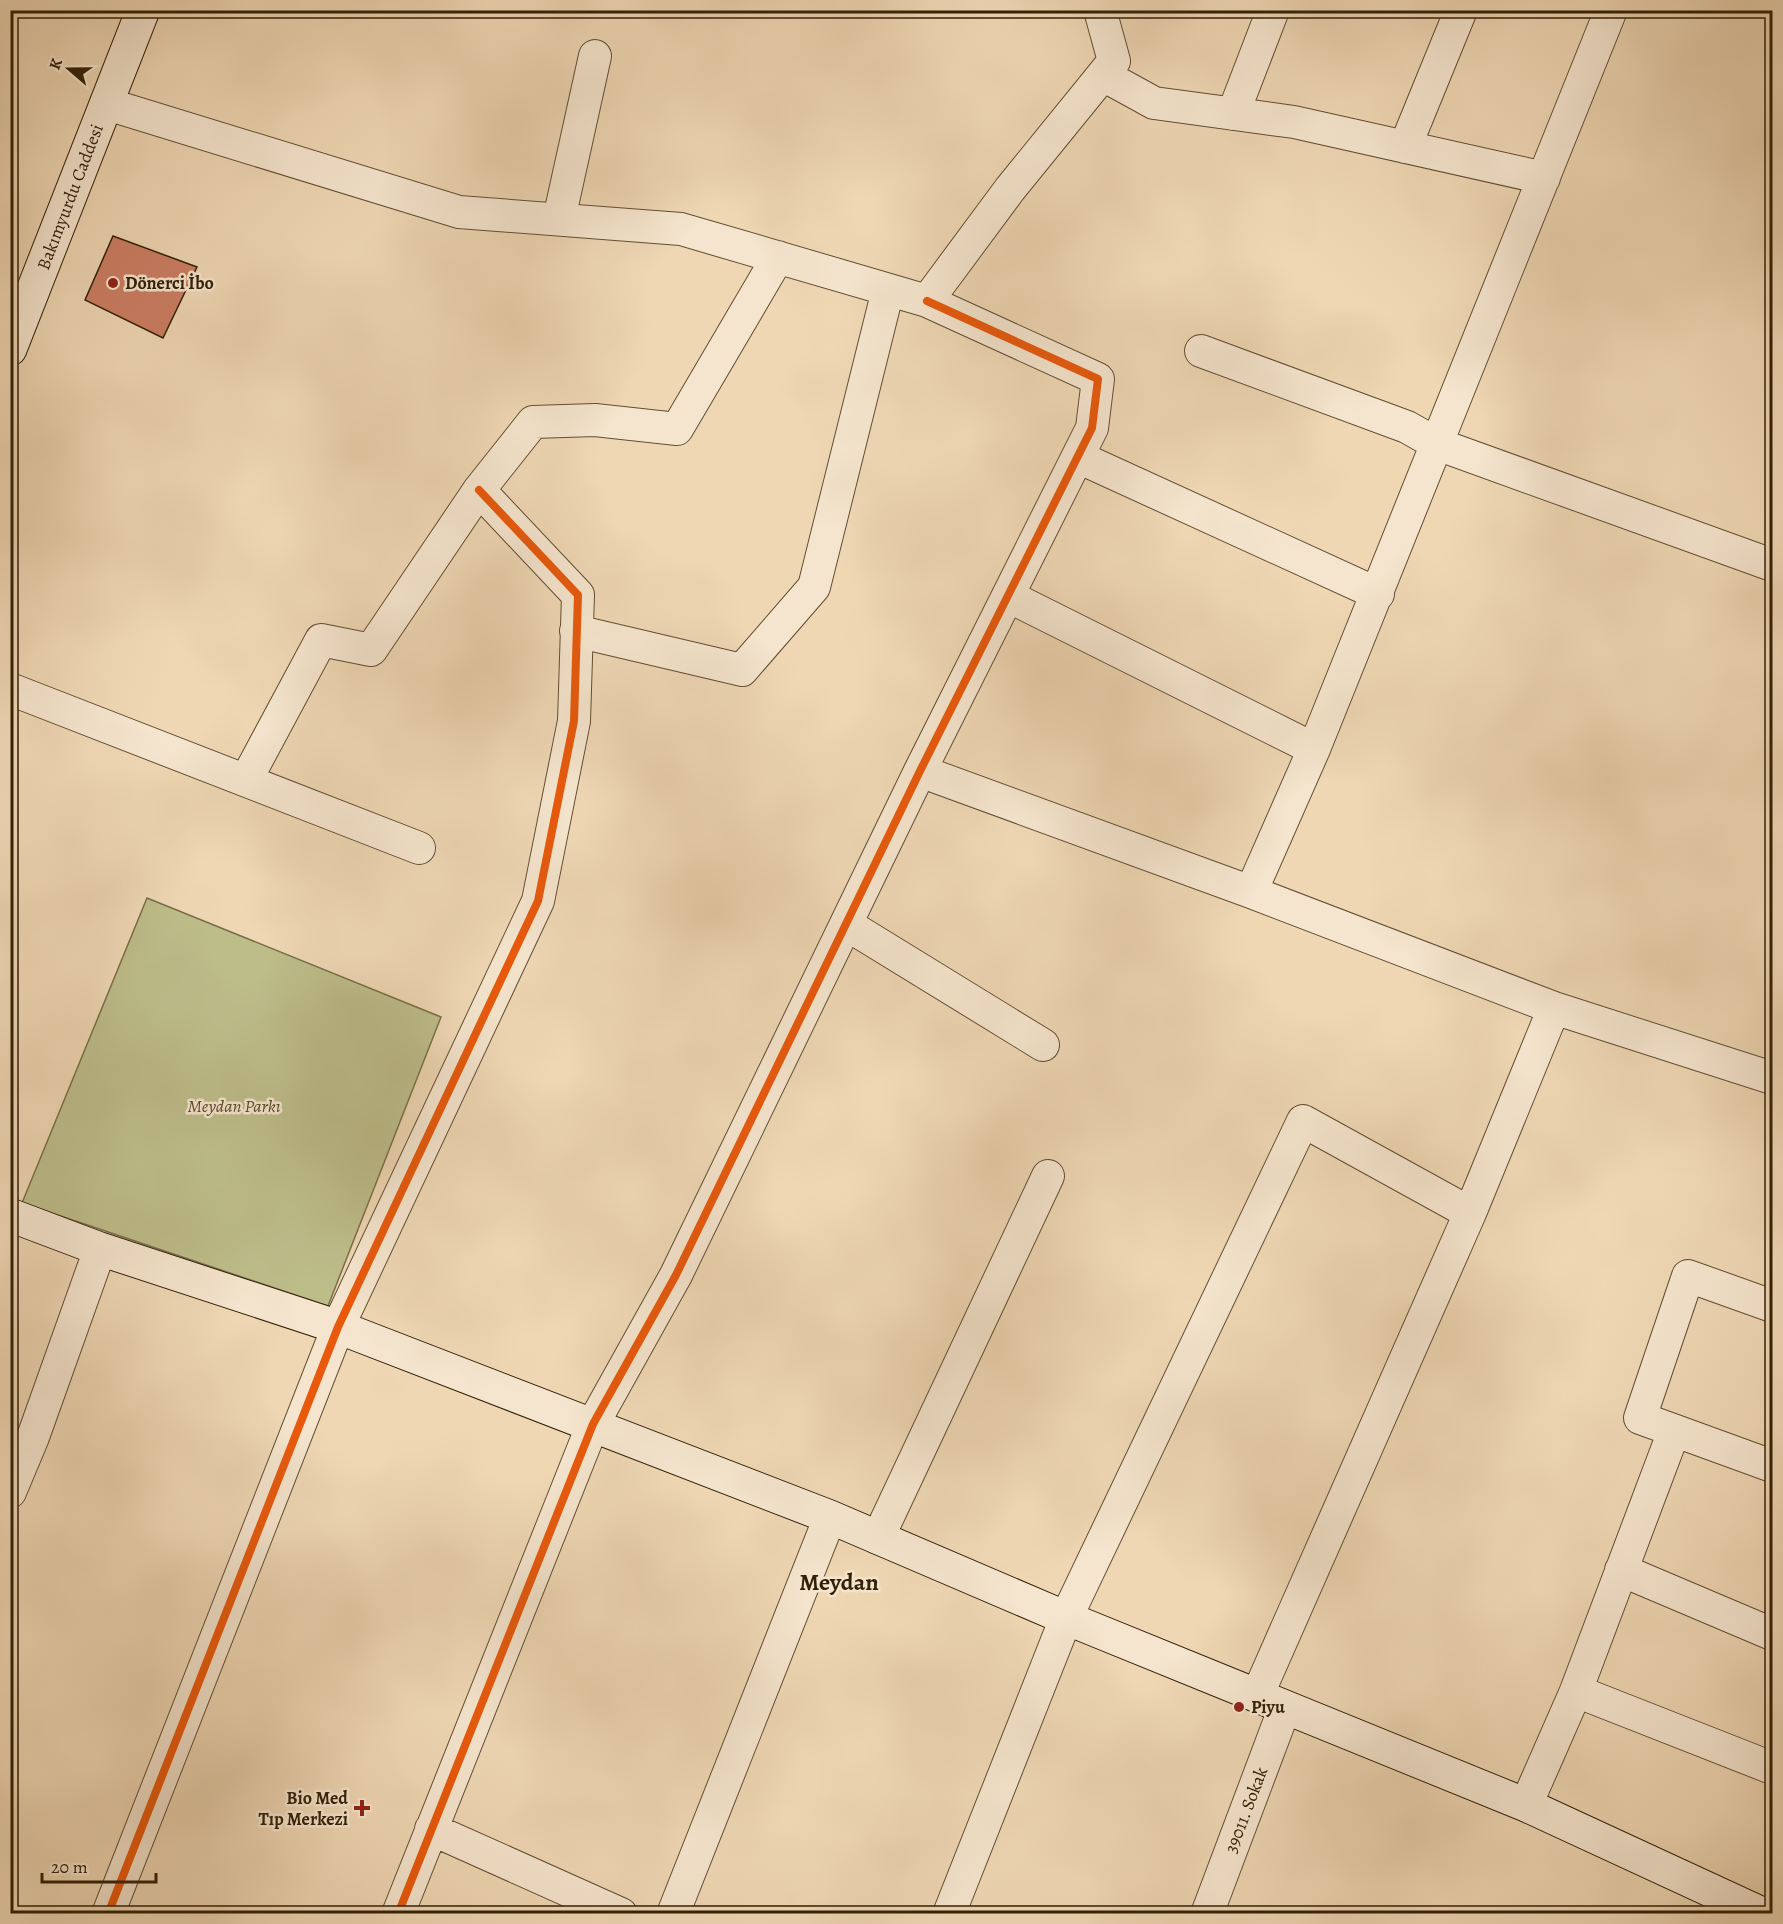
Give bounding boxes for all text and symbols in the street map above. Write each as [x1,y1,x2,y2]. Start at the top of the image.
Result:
north arrow [39,39,99,99]
text: K [44,55,68,73]
street label: Bakımyurdu Caddesi [31,121,109,273]
place label: Dönerci İbo [125,271,214,295]
marker: Dönerci İbo [106,276,120,290]
park label: Meydan Parkı [188,1094,281,1118]
district label: Meydan [799,1566,879,1598]
place label: Piyu [1251,1695,1285,1719]
marker: Piyu [1232,1700,1246,1714]
street label: 39011. Sokak [1219,1763,1273,1856]
place label: Bio Med Tıp Merkezi [259,1786,348,1831]
marker: Bio Med Tıp Merkezi [353,1799,371,1817]
scale bar [42,1846,156,1884]
text: 20 m [51,1855,88,1879]

